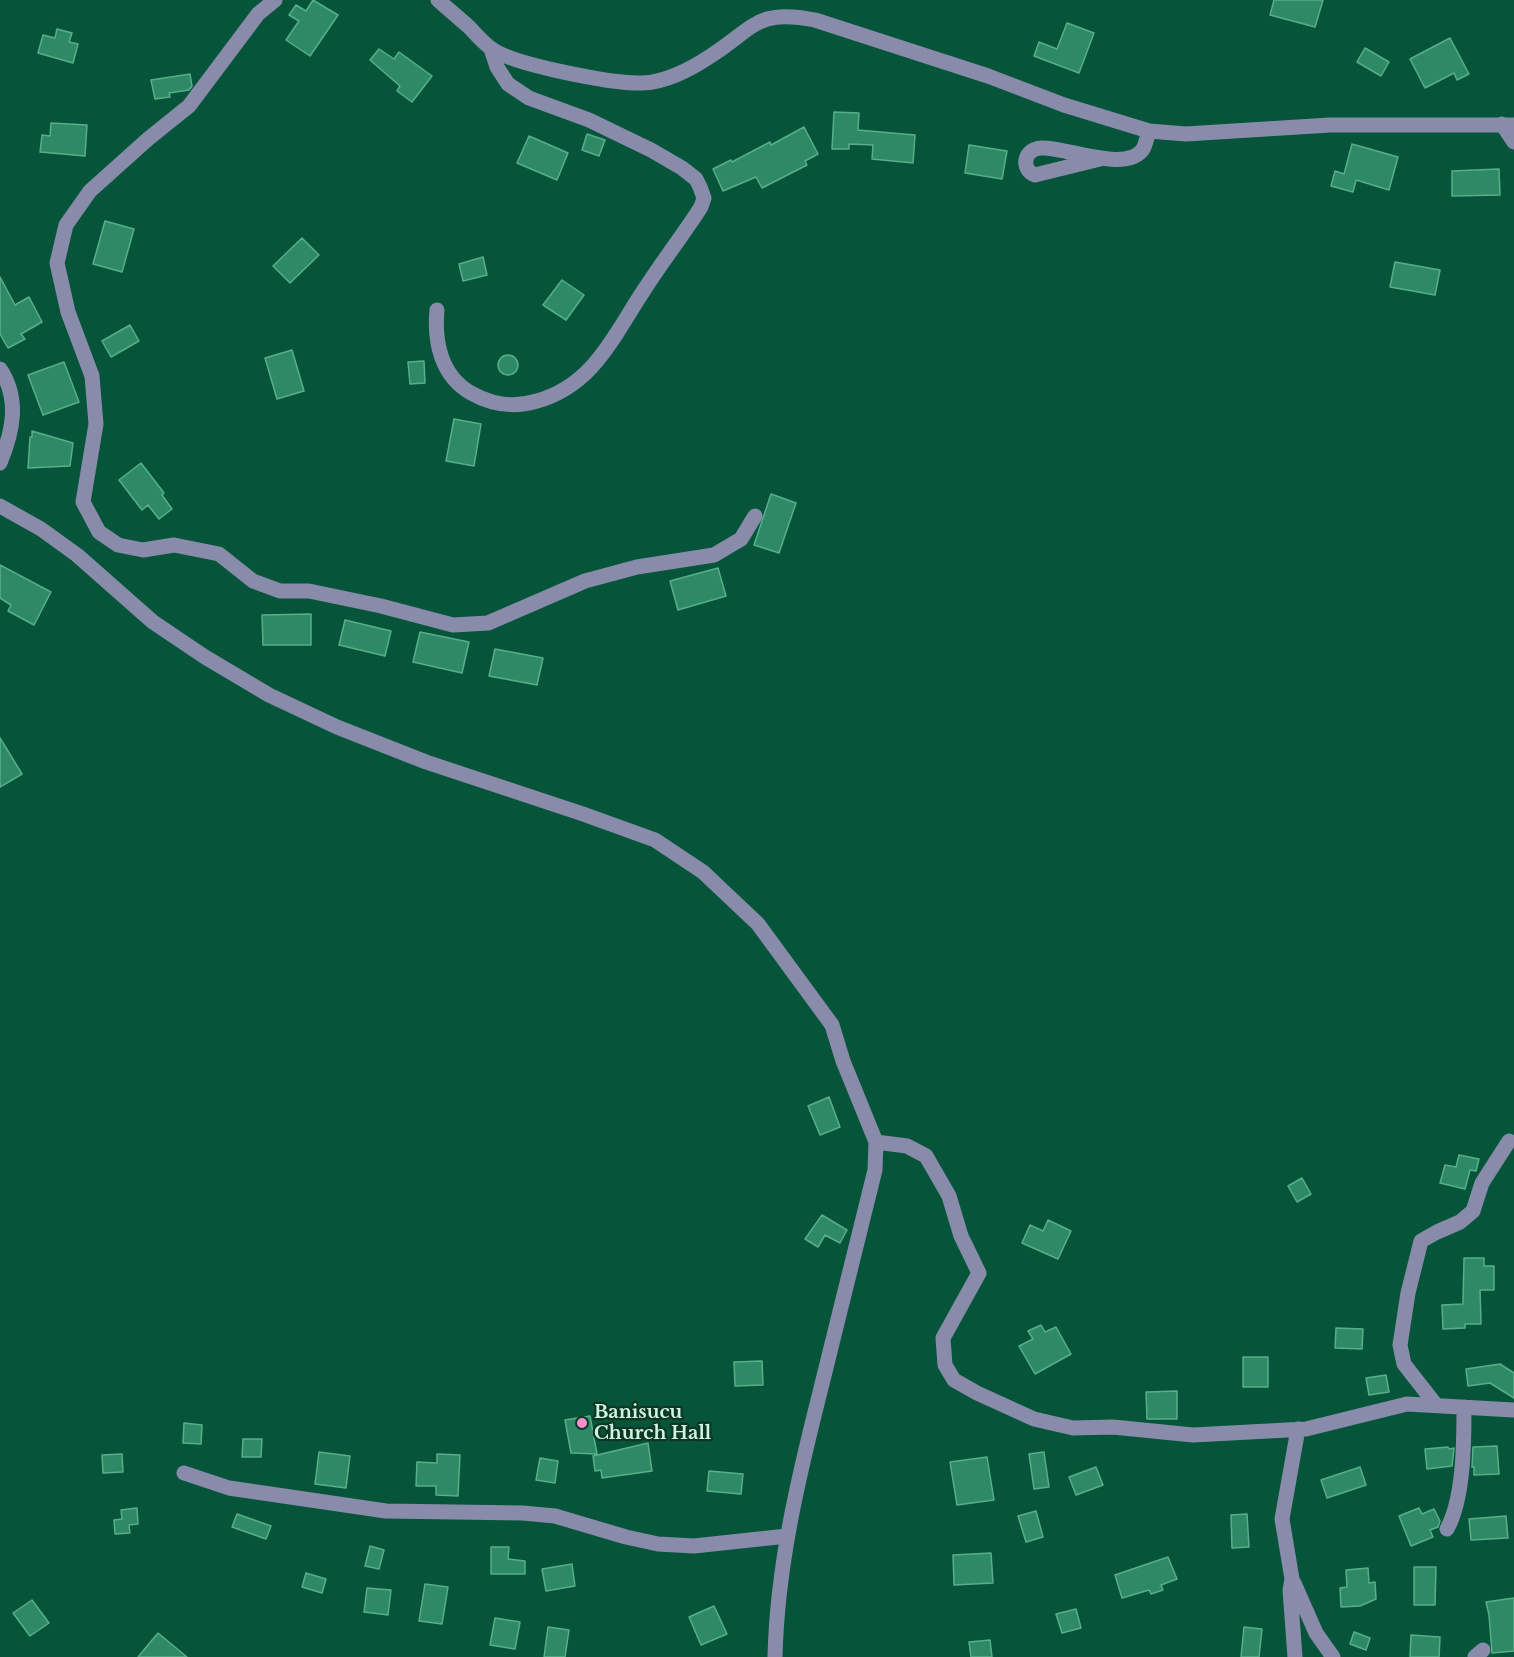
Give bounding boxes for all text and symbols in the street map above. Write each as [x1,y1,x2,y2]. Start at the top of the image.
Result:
place label: Banisucu Church Hall [594,1402,711,1444]
marker: Banisucu Church Hall [575,1416,589,1430]

